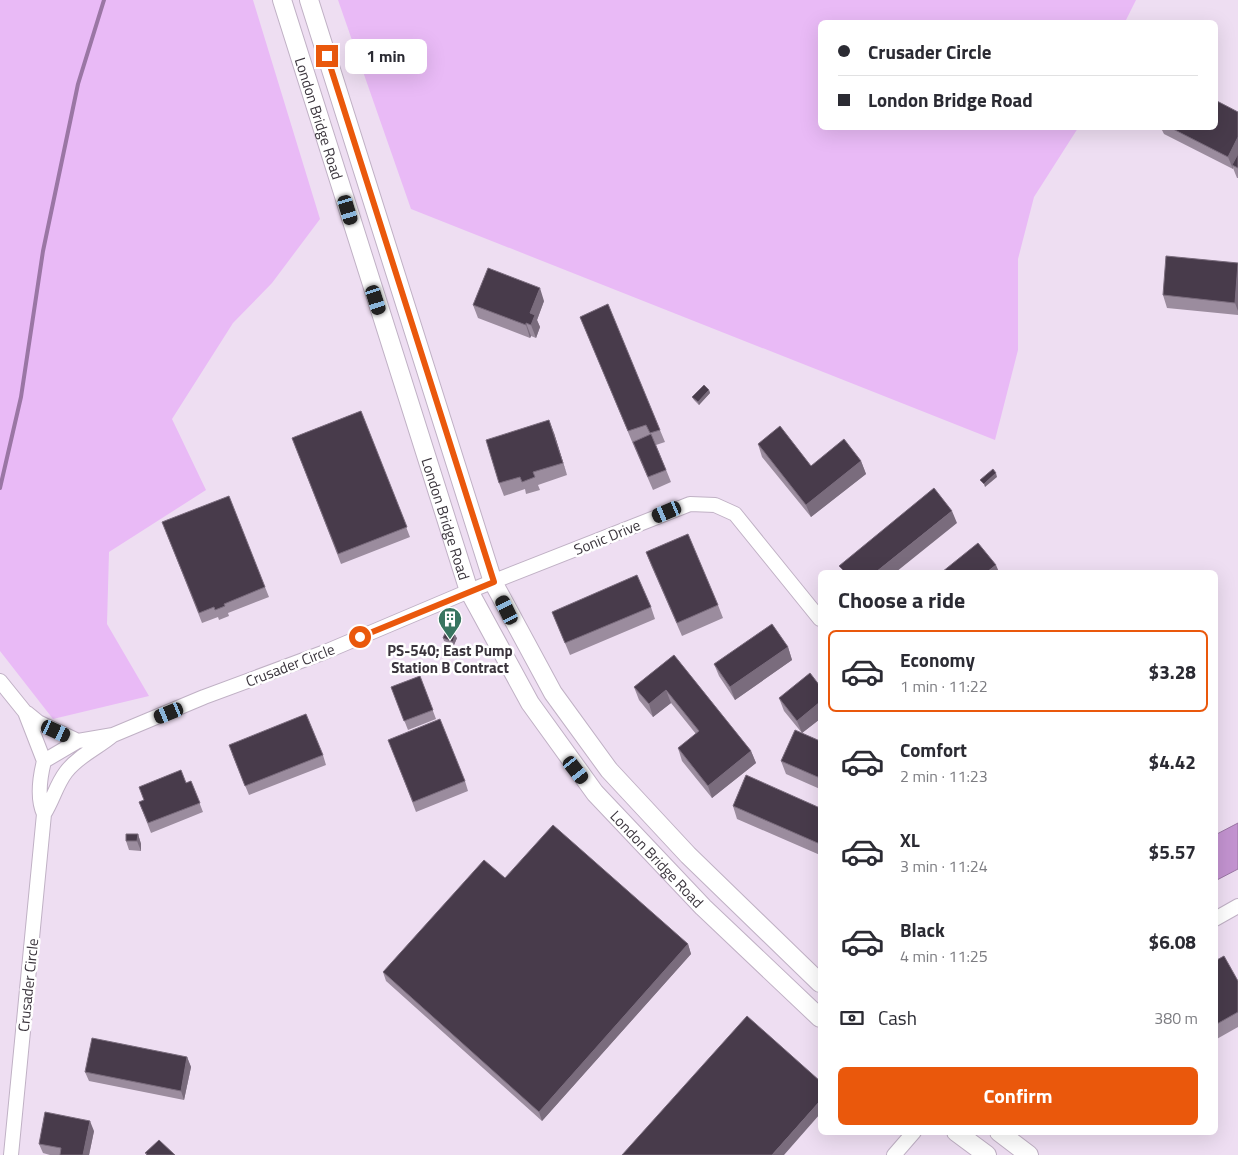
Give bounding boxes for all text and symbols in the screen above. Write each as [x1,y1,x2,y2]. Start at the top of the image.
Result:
text: Crusader Circle [868,37,992,66]
callout: 1 min [344,38,427,74]
text: 1 min [367,44,405,68]
route end [316,45,338,67]
street label: London Bridge Road [289,54,350,182]
text: London Bridge Road [868,85,1033,114]
car [336,193,359,227]
car [364,283,387,317]
street label: London Bridge Road [416,455,476,583]
car [650,499,683,525]
street label: Sonic Drive [570,513,644,561]
text: Choose a ride [838,583,965,617]
car [493,593,520,627]
building icon: PS-540; East Pump Station B Contract [437,606,463,640]
route start [349,626,371,648]
street label: Crusader Circle [242,637,338,693]
place label: PS-540; East Pump Station B Contract [387,639,513,679]
text: Economy [900,645,975,674]
icon: car [840,649,885,694]
text: $3.28 [1149,657,1196,686]
text: 1 min · 11:22 [900,674,988,698]
car [152,700,185,726]
car [39,718,72,744]
text: Comfort [900,735,967,764]
icon: car [840,739,885,784]
text: $4.42 [1149,747,1196,776]
car [560,754,591,786]
text: 2 min · 11:23 [900,764,988,788]
street label: London Bridge Road [605,805,709,913]
text: XL [900,825,920,854]
icon: car [840,829,885,874]
text: $5.57 [1149,837,1196,866]
text: 3 min · 11:24 [900,854,988,878]
text: Black [900,915,945,944]
icon: car [840,919,885,964]
text: $6.08 [1149,927,1196,956]
street label: Crusader Circle [12,937,44,1033]
text: 4 min · 11:25 [900,944,988,968]
text: Cash [878,1003,917,1032]
icon: cash [838,1004,866,1032]
text: 380 m [1154,1006,1198,1030]
button: Confirm [838,1067,1198,1125]

